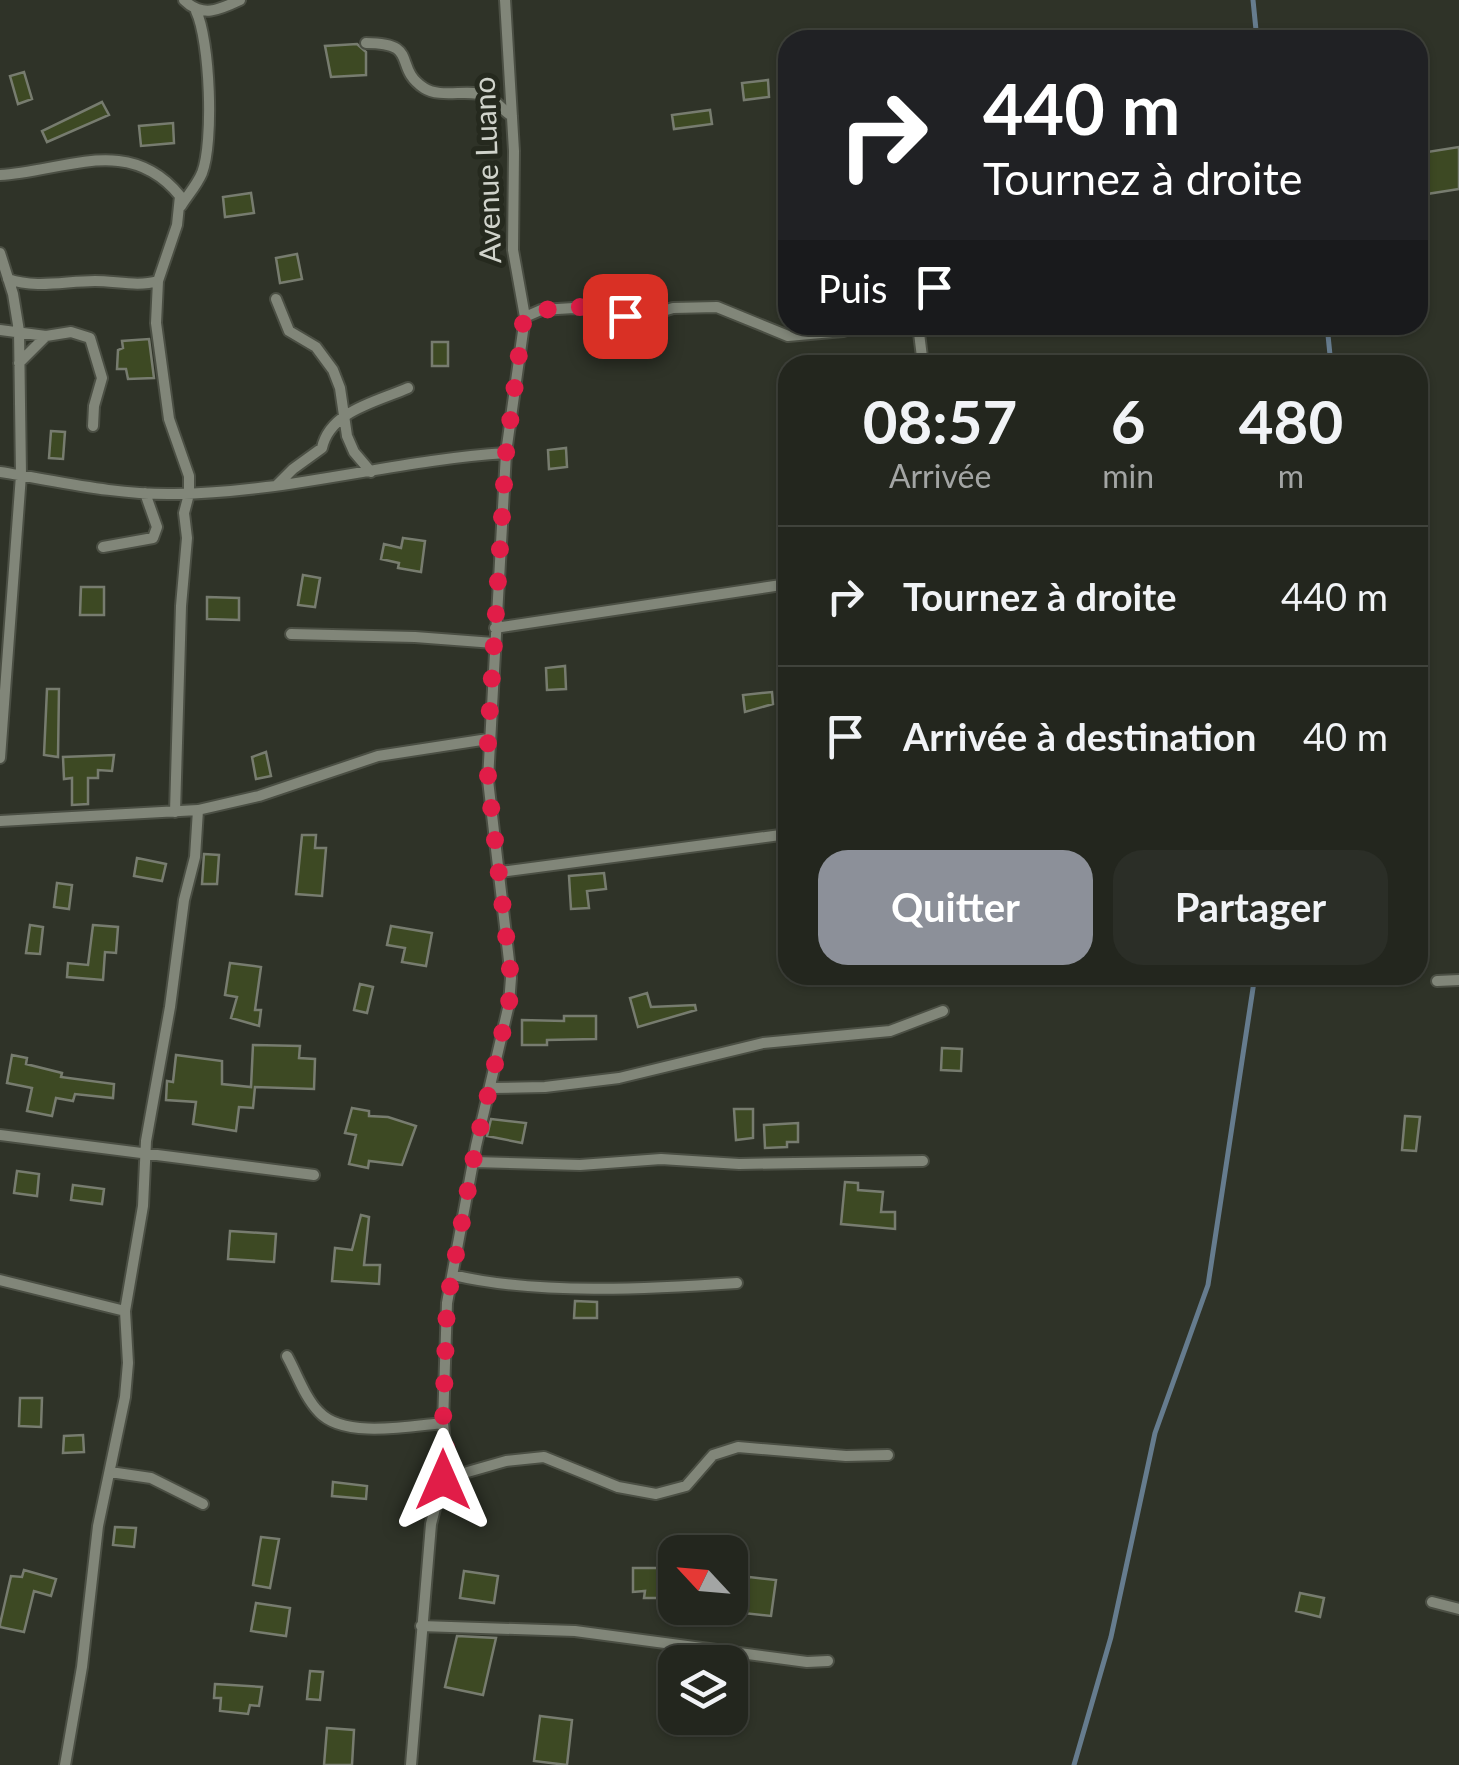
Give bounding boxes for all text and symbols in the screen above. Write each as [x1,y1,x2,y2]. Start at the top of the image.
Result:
text: 440 m [983,66,1180,150]
icon: right [818,70,948,200]
street label: Avenue Luano [465,76,507,264]
text: Tournez à droite [983,151,1302,205]
icon: arrive [907,260,962,315]
text: Puis [818,265,887,311]
pin [583,274,668,359]
icon: arrive [598,289,653,344]
text: 08:57 [863,385,1017,457]
text: 6 [1111,385,1146,457]
text: 480 [1239,385,1343,457]
text: Arrivée [889,456,991,495]
text: min [1102,456,1154,495]
text: m [1278,456,1304,495]
icon: right [818,569,873,624]
text: Tournez à droite [903,573,1177,619]
text: 440 m [1281,573,1388,619]
icon: arrive [818,709,873,764]
text: Arrivée à destination [903,713,1256,759]
text: 40 m [1303,713,1388,759]
button: Quitter [818,850,1093,965]
button: Partager [1113,850,1388,965]
position arrow [391,1428,495,1532]
north arrow [658,1535,748,1625]
map controls [658,1535,748,1735]
button: layers [658,1645,748,1735]

